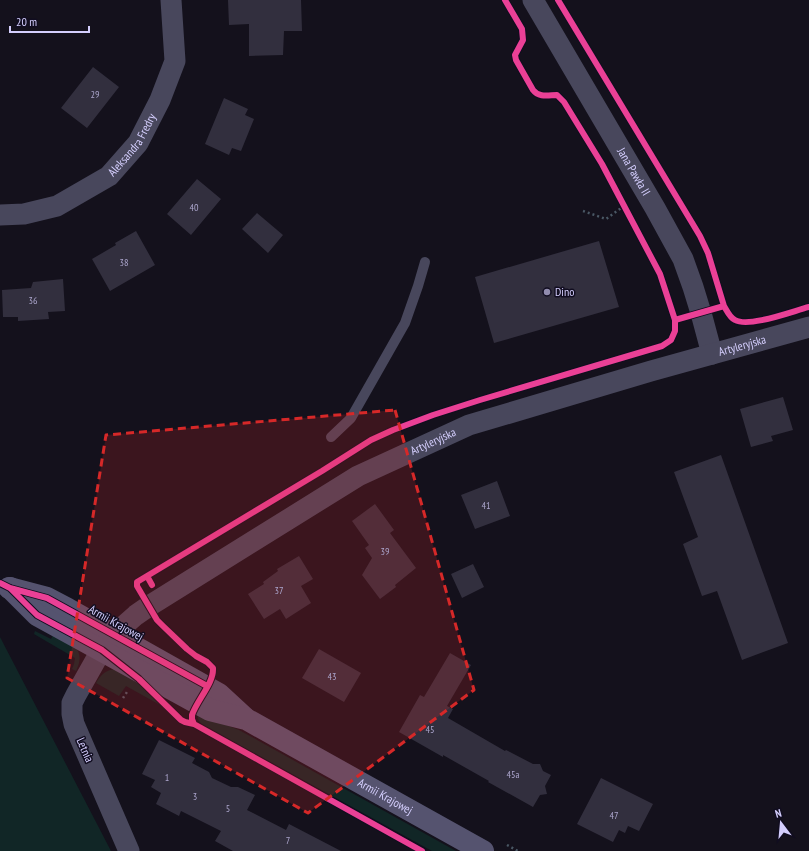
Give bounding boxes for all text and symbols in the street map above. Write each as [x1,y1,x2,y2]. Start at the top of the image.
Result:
scale bar [10,8,89,34]
text: 20 m [16,14,37,29]
house number: 29 [91,88,100,101]
street label: Aleksandra Fredry [104,110,159,179]
street label: Jana Pawła II [614,144,654,198]
house number: 40 [190,201,199,214]
house number: 38 [120,256,129,269]
place label: Dino [555,284,574,299]
marker: Dino [542,287,552,297]
house number: 36 [29,294,38,307]
street label: Artyleryjska [717,331,768,359]
street label: Artyleryjska [408,424,458,458]
house number: 41 [482,499,491,512]
house number: 39 [381,545,390,558]
house number: 37 [275,584,284,597]
street label: Armii Krajowej [86,601,146,644]
house number: 43 [328,670,337,683]
house number: 45 [426,723,435,736]
street label: Letnia [73,735,98,765]
house number: 45a [507,768,520,781]
house number: 1 [165,771,169,784]
street label: Armii Krajowej [355,775,416,817]
house number: 3 [193,790,197,803]
house number: 5 [226,802,230,815]
north arrow [761,803,801,843]
text: N [773,806,783,821]
house number: 47 [610,809,619,822]
house number: 7 [286,834,290,847]

